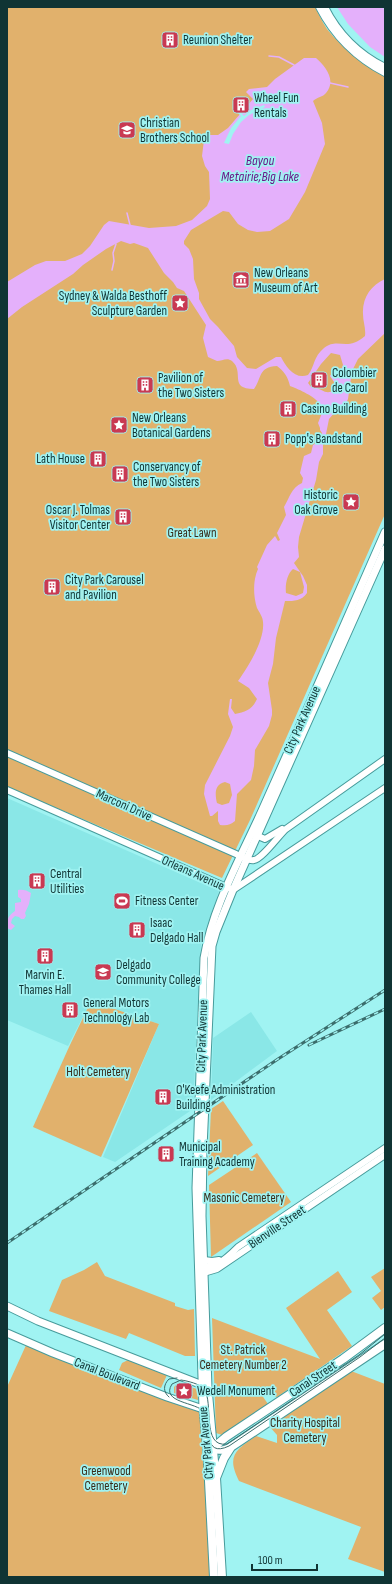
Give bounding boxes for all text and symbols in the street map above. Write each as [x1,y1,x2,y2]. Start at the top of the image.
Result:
building icon: Reunion Shelter [160,30,180,50]
place label: Reunion Shelter [183,32,252,48]
place label: Wheel Fun Rentals [254,90,299,121]
building icon: Wheel Fun Rentals [231,95,251,115]
place label: Christian Brothers School [140,115,209,146]
school or university icon: Christian Brothers School [117,120,137,140]
water label: Bayou Metairie;Big Lake [221,152,300,185]
place label: New Orleans Museum of Art [254,265,318,296]
museum icon: New Orleans Museum of Art [231,270,251,290]
place label: Sydney & Walda Besthoff Sculpture Garden [59,288,168,319]
place icon: Sydney & Walda Besthoff Sculpture Garden [170,293,190,313]
place label: Colombier de Carol [332,365,377,396]
place label: Pavilion of the Two Sisters [158,370,224,401]
building icon: Colombier de Carol [309,370,329,390]
building icon: Pavilion of the Two Sisters [135,375,155,395]
building icon: Casino Building [278,399,298,419]
place label: Casino Building [301,401,367,417]
place label: New Orleans Botanical Gardens [132,410,211,441]
place icon: New Orleans Botanical Gardens [109,415,129,435]
building icon: Popp's Bandstand [262,429,282,449]
place label: Popp's Bandstand [285,431,362,447]
building icon: Lath House [88,449,108,469]
place label: Lath House [36,451,85,467]
place label: Conservancy of the Two Sisters [133,459,201,490]
building icon: Conservancy of the Two Sisters [110,464,130,484]
place label: Historic Oak Grove [294,487,338,518]
place icon: Historic Oak Grove [341,492,361,512]
place label: Oscar J. Tolmas Visitor Center [46,502,110,533]
building icon: Oscar J. Tolmas Visitor Center [113,507,133,527]
park label: Great Lawn [168,525,216,541]
place label: City Park Carousel and Pavilion [65,572,144,603]
building icon: City Park Carousel and Pavilion [42,577,62,597]
street label: City Park Avenue [280,684,324,756]
street label: Marconi Drive [94,786,154,824]
street label: Orleans Avenue [159,852,227,894]
place label: Central Utilities [50,866,85,897]
building icon: Central Utilities [27,871,47,891]
sports icon: Fitness Center [112,891,132,911]
place label: Fitness Center [135,893,199,909]
place label: Isaac Delgado Hall [150,915,203,946]
building icon: Isaac Delgado Hall [127,920,147,940]
building icon: Marvin E. Thames Hall [35,946,55,966]
place label: Delgado Community College [116,957,201,988]
school or university icon: Delgado Community College [93,962,113,982]
place label: Marvin E. Thames Hall [19,967,71,998]
place label: General Motors Technology Lab [83,995,149,1026]
street label: City Park Avenue [193,999,211,1073]
building icon: General Motors Technology Lab [60,1000,80,1020]
park label: Holt Cemetery [66,1064,130,1080]
place label: O'Keefe Administration Building [176,1082,275,1113]
building icon: O'Keefe Administration Building [153,1087,173,1107]
place label: Municipal Training Academy [179,1139,255,1170]
building icon: Municipal Training Academy [156,1144,176,1164]
park label: Masonic Cemetery [204,1190,284,1206]
street label: Bienville Street [245,1202,309,1252]
park label: St. Patrick Cemetery Number 2 [199,1342,287,1373]
street label: Canal Boulevard [72,1354,142,1394]
street label: Canal Street [286,1357,340,1401]
place icon: Wedell Monument [174,1381,194,1401]
place label: Wedell Monument [197,1383,275,1399]
street label: City Park Avenue [195,1406,217,1480]
park label: Charity Hospital Cemetery [270,1415,340,1446]
park label: Greenwood Cemetery [81,1463,131,1494]
scale bar [252,1546,317,1572]
text: 100 m [258,1553,283,1568]

